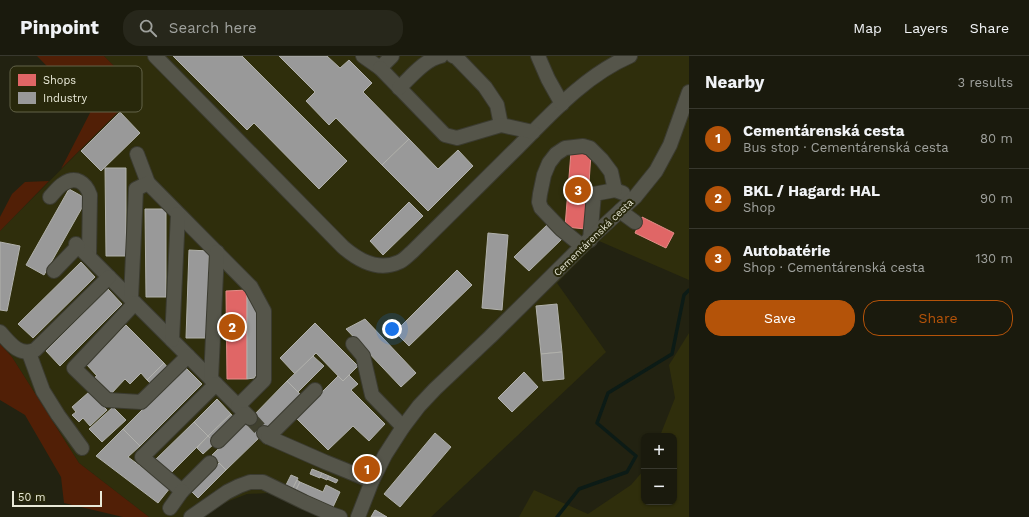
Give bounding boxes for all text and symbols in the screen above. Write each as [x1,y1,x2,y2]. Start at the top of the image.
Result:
search box [123,10,403,46]
text: Pinpoint [20,16,99,39]
icon: search [137,17,159,39]
text: Search here [169,19,257,37]
text: Map [853,20,882,36]
text: Layers [904,20,948,36]
text: Share [970,20,1009,36]
legend [10,66,142,112]
text: Nearby [705,72,764,92]
text: Shops [43,74,76,87]
text: 3 results [958,75,1013,90]
text: Industry [43,92,88,105]
text: Cementárenská cesta [743,122,904,140]
text: 1 [715,131,721,146]
text: 80 m [980,131,1013,146]
text: Bus stop · Cementárenská cesta [743,140,949,155]
pin: 3 [565,175,591,205]
text: BKL / Hagard: HAL [743,182,880,200]
text: 2 [714,191,722,206]
text: 90 m [980,191,1013,206]
street label: Cementárenská cesta [551,196,636,278]
text: Shop [743,200,775,215]
text: Autobatérie [743,242,830,260]
text: 3 [714,251,722,266]
text: 130 m [975,251,1013,266]
text: Shop · Cementárenská cesta [743,260,925,275]
button: Save [705,300,855,336]
button: Share [863,300,1013,336]
pin: 2 [219,312,245,342]
your location [382,319,402,339]
map controls [641,433,677,505]
button: + [641,433,677,469]
pin: 1 [354,454,380,484]
button: − [641,469,677,505]
scale bar [12,489,102,508]
text: 50 m [18,491,45,504]

